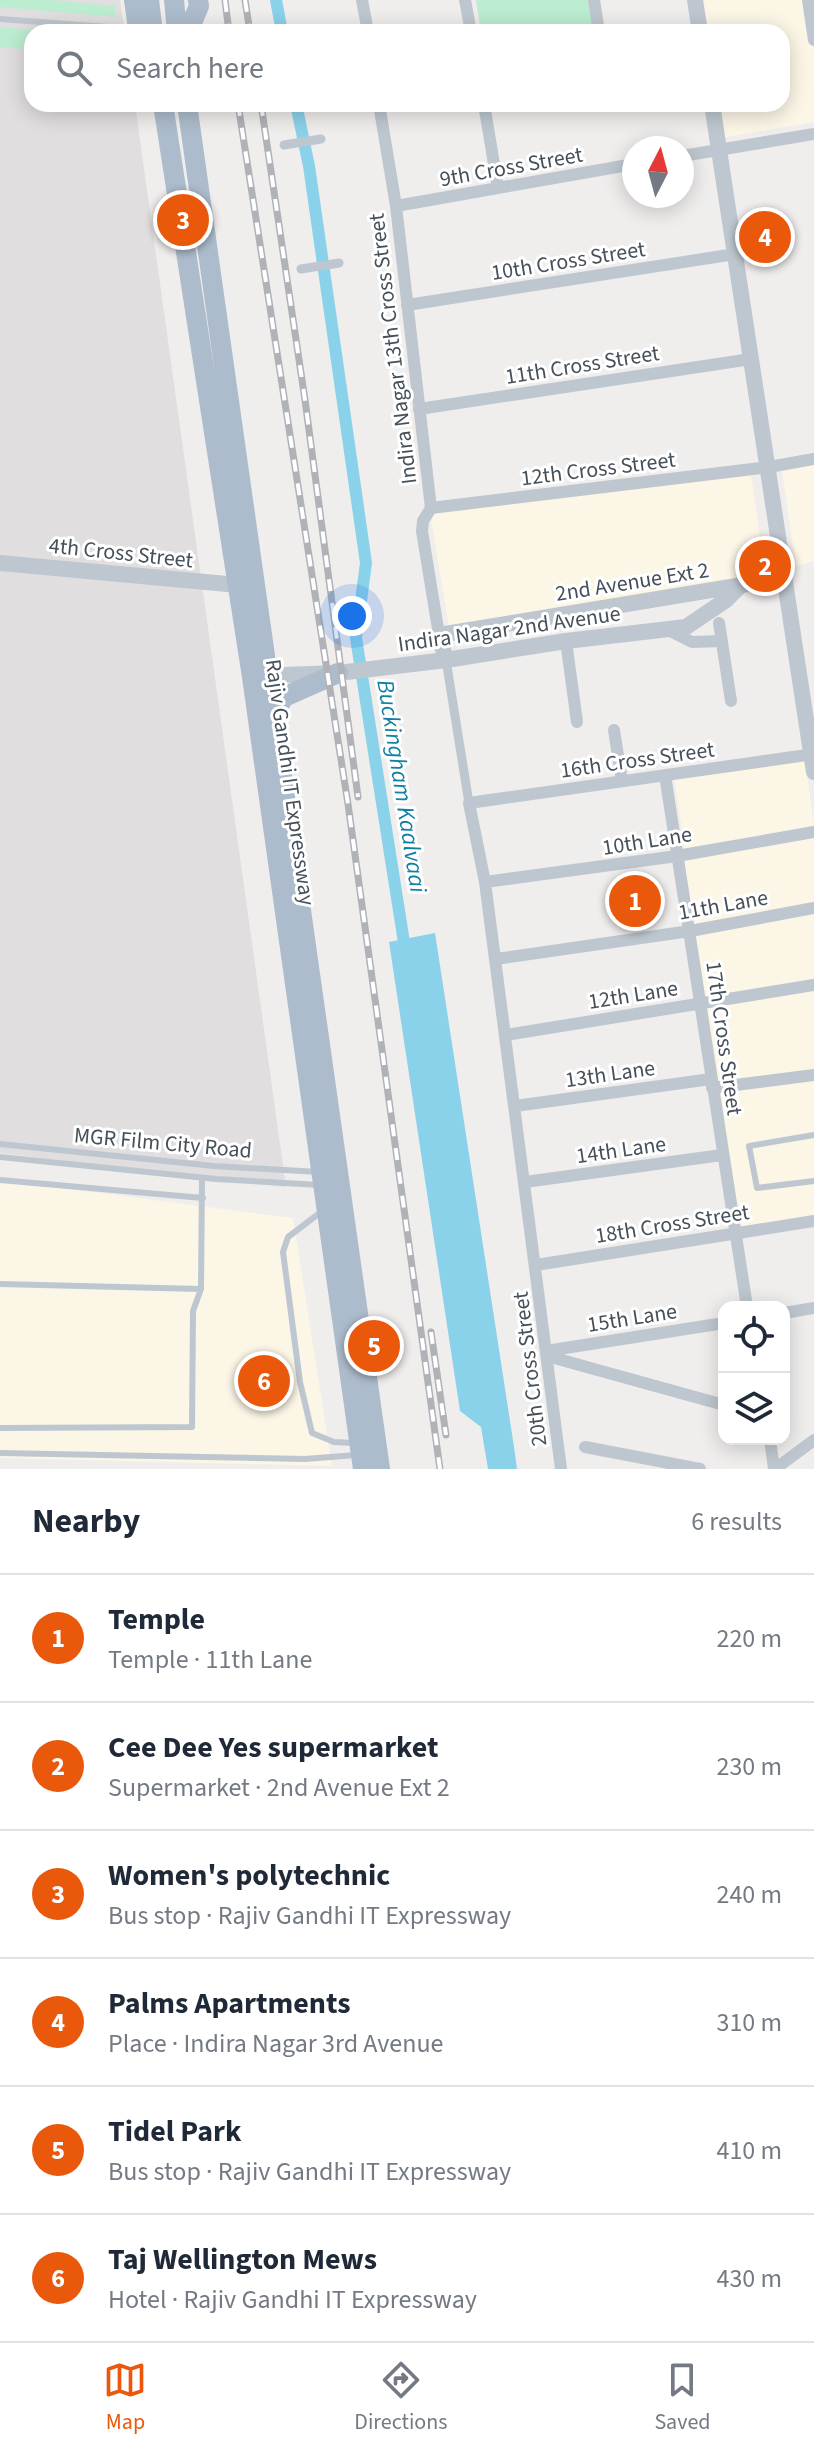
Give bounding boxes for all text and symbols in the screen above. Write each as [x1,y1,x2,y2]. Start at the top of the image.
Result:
search box [24,24,790,112]
icon: search [52,46,96,90]
text: Search here [116,47,264,90]
north arrow [622,136,694,208]
street label: 9th Cross Street [437,139,586,195]
pin: 3 [157,190,209,250]
pin: 4 [739,207,791,267]
street label: Indira Nagar 13th Cross Street [360,211,425,486]
street label: 10th Cross Street [489,233,648,289]
street label: 11th Cross Street [503,337,662,393]
street label: 12th Cross Street [519,444,678,494]
street label: 4th Cross Street [47,530,195,577]
pin: 2 [739,536,791,596]
street label: 2nd Avenue Ext 2 [553,554,711,610]
your location [332,596,372,636]
street label: Indira Nagar 2nd Avenue [396,598,623,660]
street label: Rajiv Gandhi IT Expressway [257,657,323,908]
water label: Buckingham Kaalvaai [367,677,436,895]
street label: 16th Cross Street [558,733,717,787]
street label: 10th Lane [600,818,694,864]
pin: 1 [609,871,661,931]
street label: 11th Lane [676,881,771,929]
street label: 17th Cross Street [697,959,751,1118]
street label: 12th Lane [586,972,680,1018]
street label: 13th Lane [563,1052,657,1096]
street label: MGR Film City Road [73,1119,253,1167]
street label: 14th Lane [574,1128,668,1172]
street label: 18th Cross Street [593,1196,752,1252]
street label: 20th Cross Street [505,1289,555,1448]
street label: 15th Lane [585,1295,679,1341]
map controls [718,1301,790,1445]
button: locate [718,1301,790,1373]
pin: 5 [348,1316,400,1376]
pin: 6 [238,1351,290,1411]
button: layers [718,1373,790,1445]
text: Nearby [32,1497,140,1546]
text: 6 results [691,1503,782,1540]
text: Temple [108,1598,205,1641]
text: 1 [51,1620,65,1657]
text: 220 m [716,1620,782,1657]
text: Temple · 11th Lane [108,1641,312,1678]
text: Cee Dee Yes supermarket [108,1726,438,1769]
text: 2 [51,1748,65,1785]
text: 230 m [716,1748,782,1785]
text: Supermarket · 2nd Avenue Ext 2 [108,1769,450,1806]
text: Women's polytechnic [108,1854,390,1897]
text: 3 [51,1876,65,1913]
text: 240 m [716,1876,782,1913]
text: Bus stop · Rajiv Gandhi IT Expressway [108,1897,511,1934]
text: Palms Apartments [108,1982,350,2025]
text: 4 [51,2004,65,2041]
text: 310 m [716,2004,782,2041]
text: Place · Indira Nagar 3rd Avenue [108,2025,444,2062]
text: Tidel Park [108,2110,241,2153]
text: 5 [51,2132,65,2169]
text: 410 m [716,2132,782,2169]
text: Bus stop · Rajiv Gandhi IT Expressway [108,2153,511,2190]
text: Taj Wellington Mews [108,2238,377,2281]
text: 6 [51,2260,65,2297]
text: 430 m [716,2260,782,2297]
text: Hotel · Rajiv Gandhi IT Expressway [108,2281,477,2318]
tab: Map [103,2358,147,2438]
tab: Directions [354,2358,447,2438]
tab: Saved [654,2358,711,2438]

